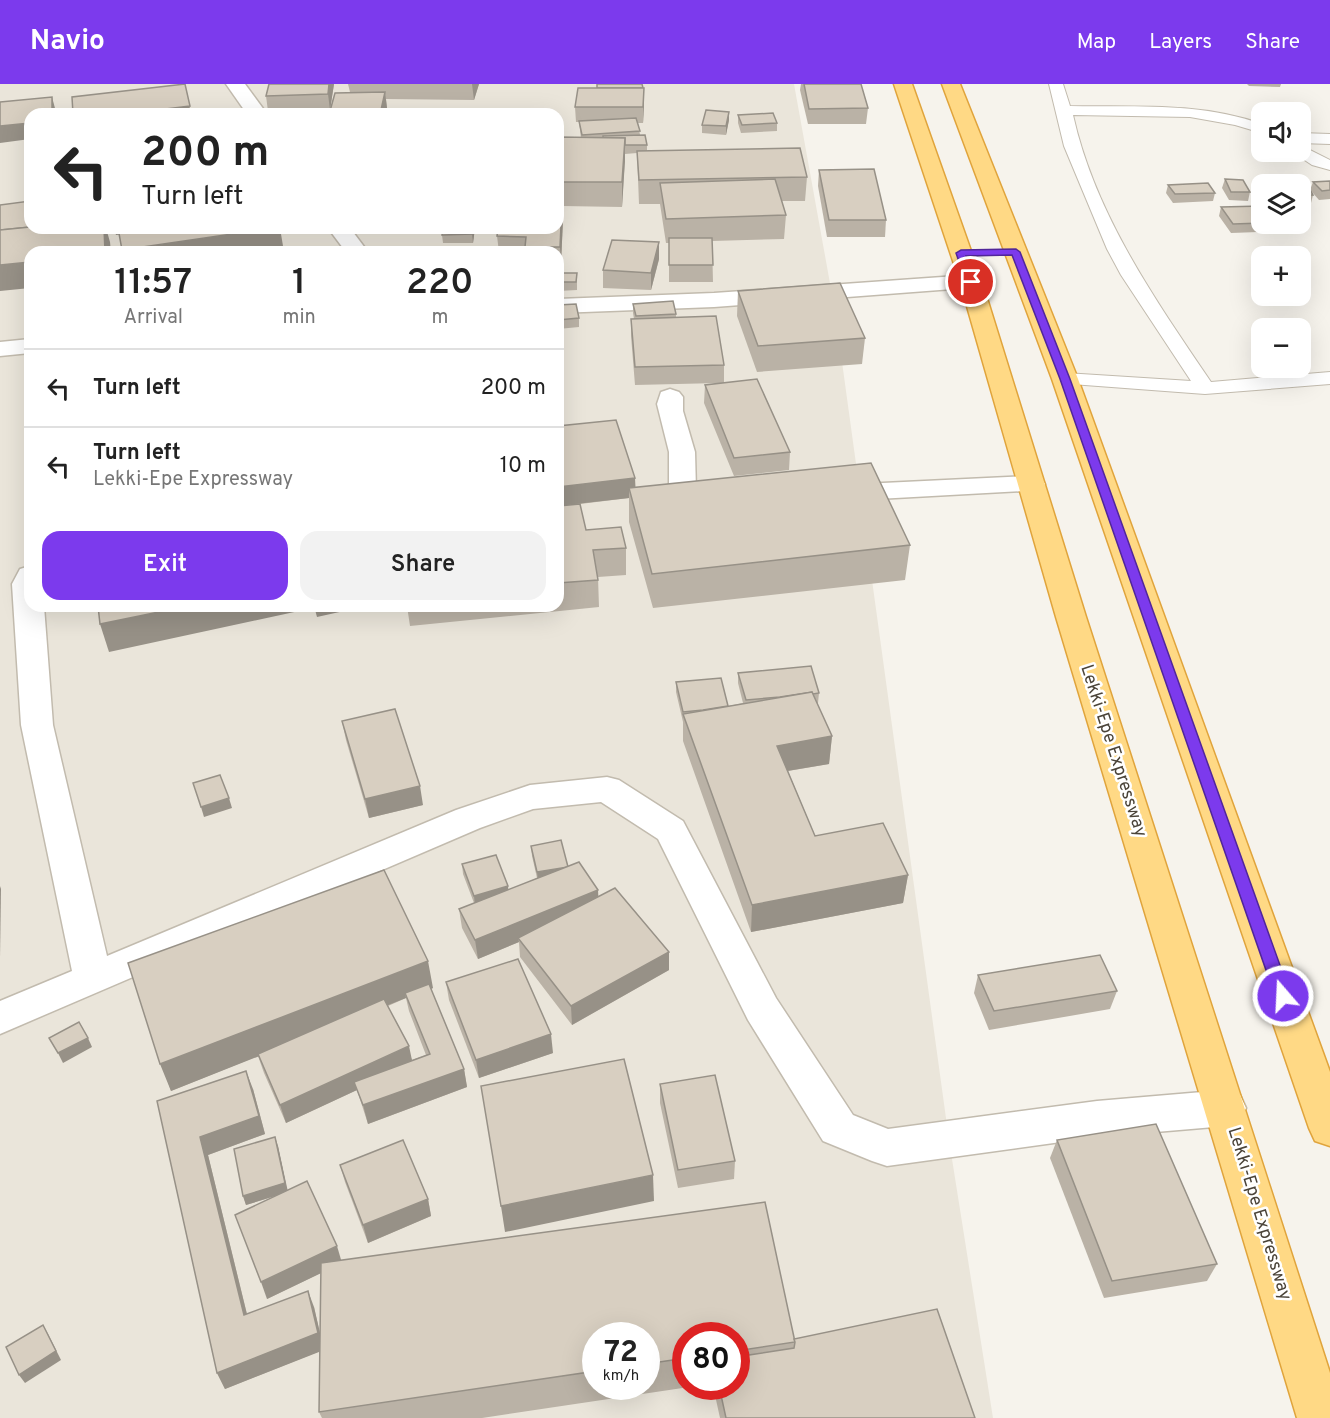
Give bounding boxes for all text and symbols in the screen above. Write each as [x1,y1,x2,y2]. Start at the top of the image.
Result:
text: Navio [30,24,105,60]
text: Map [1077,29,1116,56]
text: Layers [1149,29,1212,56]
text: Share [1245,29,1300,56]
map controls [1251,102,1311,378]
button: sound [1251,102,1311,162]
text: 200 m [141,128,269,181]
icon: left [42,132,120,210]
button: layers [1251,174,1311,234]
text: Turn left [141,180,243,214]
button: + [1251,246,1311,306]
pin [945,256,996,307]
text: 11:57 [114,261,192,307]
text: 1 [292,261,306,307]
text: 220 [406,261,474,307]
icon: arrive [954,265,987,298]
text: Arrival [123,305,183,331]
text: min [282,305,316,331]
text: m [431,305,448,331]
button: − [1251,318,1311,378]
icon: left [42,372,75,405]
text: Turn left [93,375,181,402]
text: 200 m [481,375,546,402]
text: Turn left [93,440,181,467]
icon: left [42,450,75,483]
text: 10 m [500,453,546,480]
text: Lekki-Epe Expressway [93,467,293,493]
button: Exit [42,531,288,600]
button: Share [300,531,546,600]
street label: Lekki-Epe Expressway [1074,662,1152,840]
position arrow [1251,964,1315,1028]
street label: Lekki-Epe Expressway [1222,1124,1296,1304]
speed limit sign: 80 [672,1322,750,1400]
text: 72 [604,1335,638,1372]
text: km/h [603,1367,639,1386]

